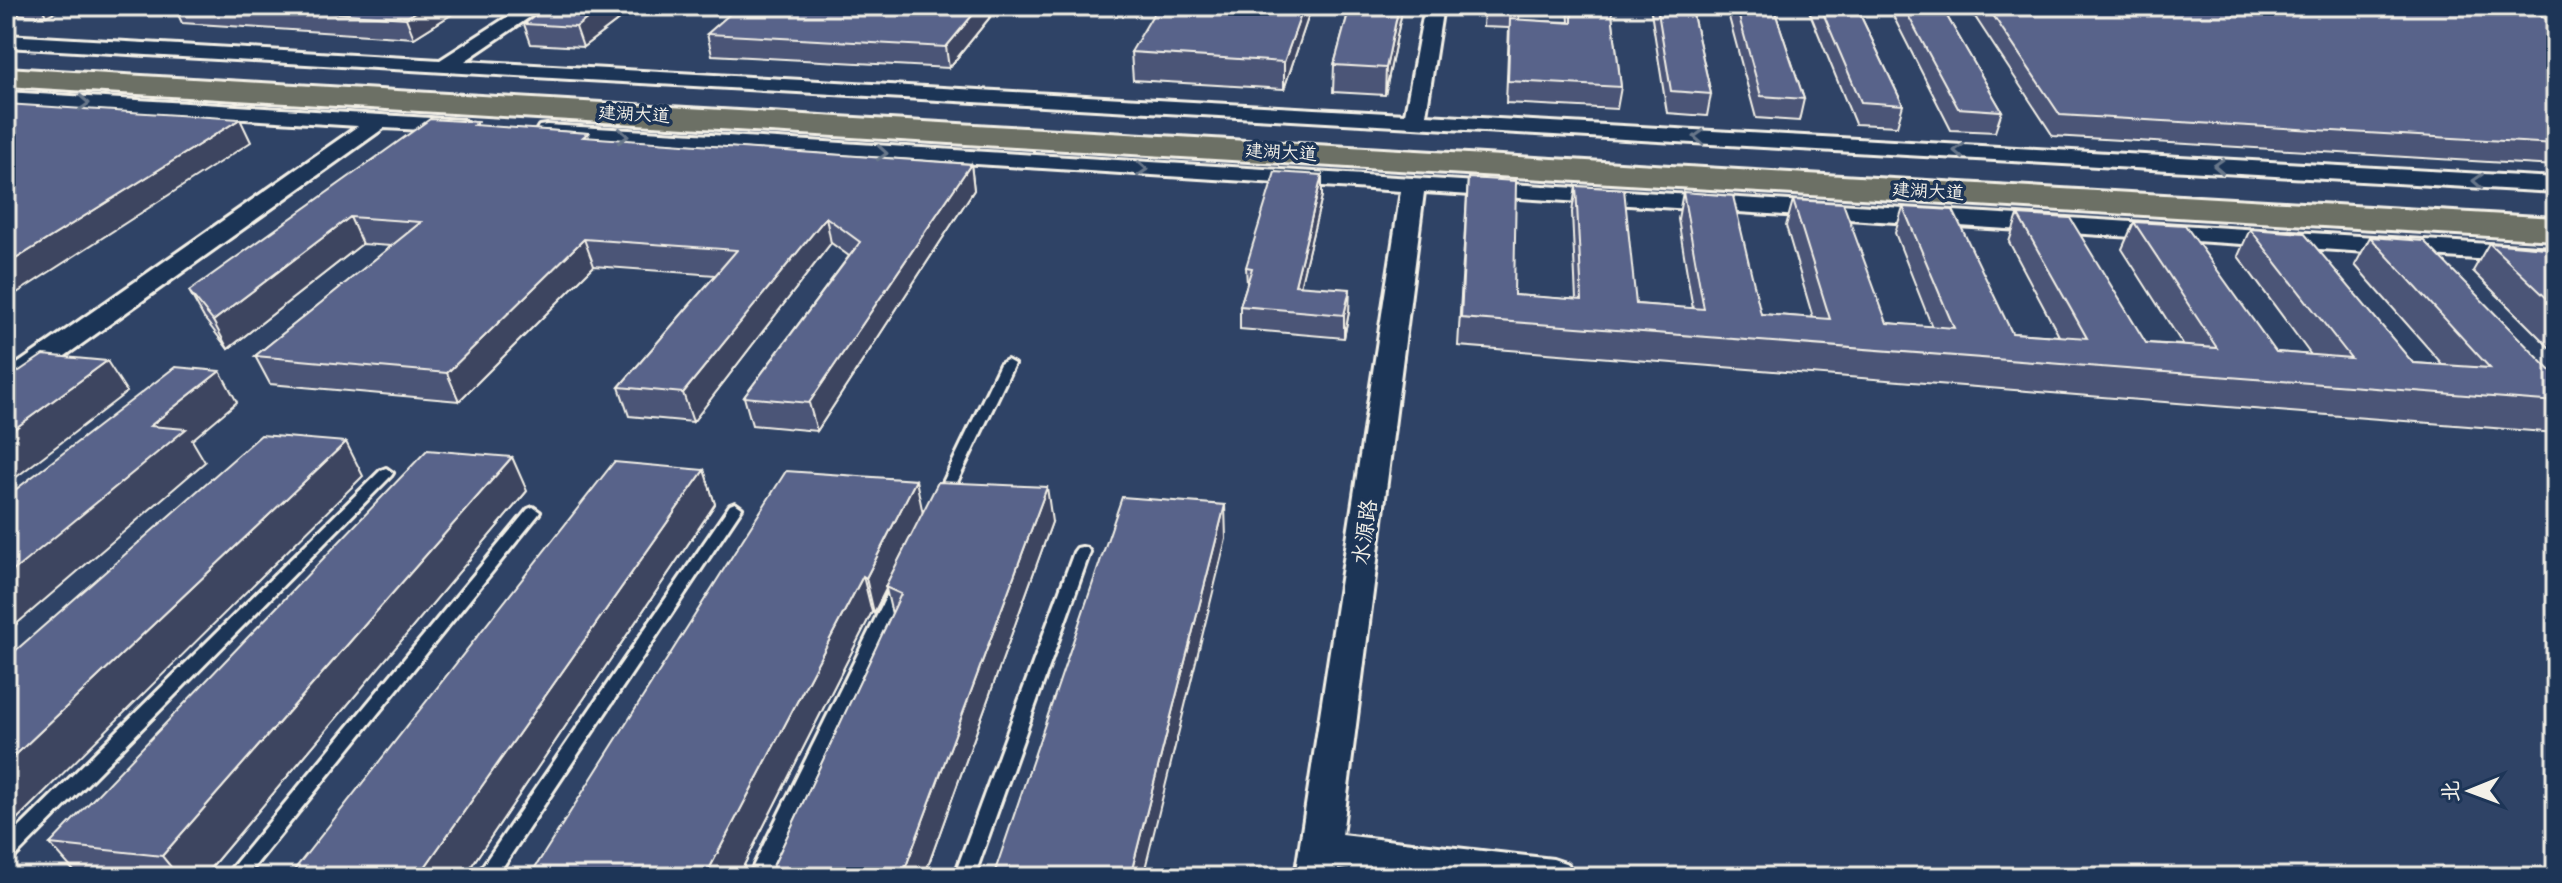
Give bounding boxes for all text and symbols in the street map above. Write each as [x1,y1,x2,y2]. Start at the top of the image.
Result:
one-way arrow [78,94,91,111]
street label: 建湖大道 [597,99,671,127]
one-way arrow [617,127,630,144]
one-way arrow [1692,128,1705,145]
street label: 建湖大道 [1244,137,1318,165]
one-way arrow [1952,143,1965,160]
one-way arrow [876,144,889,161]
one-way arrow [2212,158,2225,175]
one-way arrow [1136,161,1149,178]
one-way arrow [2471,173,2484,190]
street label: 建湖大道 [1891,176,1965,204]
street label: 水源路 [1345,497,1382,567]
north arrow [2430,751,2510,831]
text: 北 [2435,780,2464,803]

